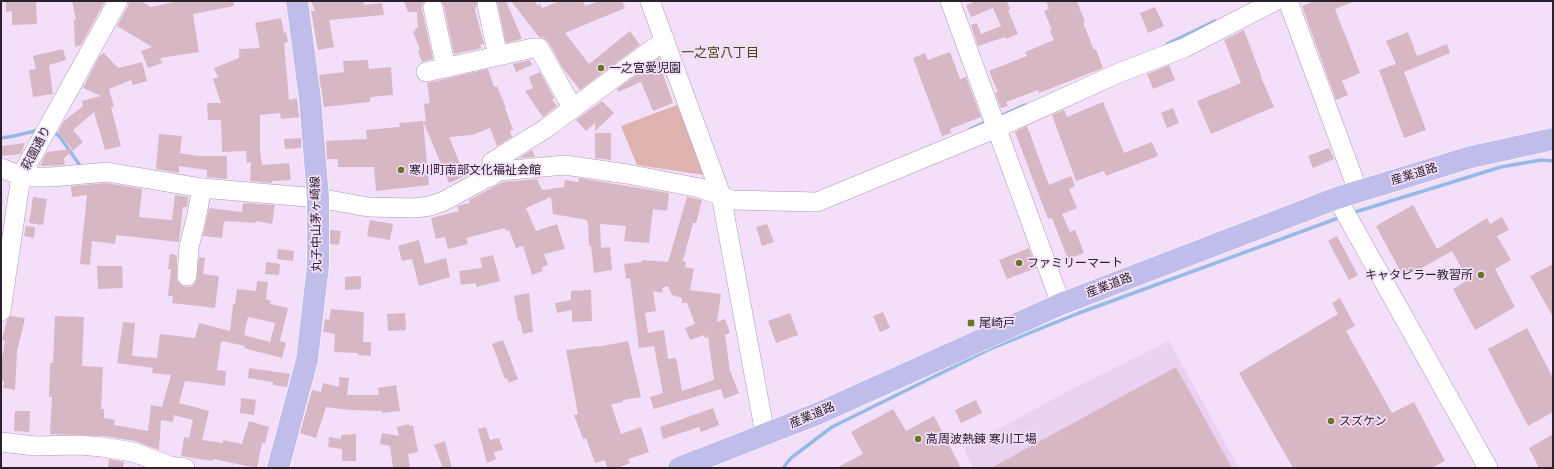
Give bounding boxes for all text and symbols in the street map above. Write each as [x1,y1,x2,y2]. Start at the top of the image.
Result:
district label: 一之宮八丁目 [681,44,759,60]
place label: 一之宮愛児園 [609,60,681,74]
marker: 一之宮愛児園 [596,63,606,73]
street label: 萩園通り [18,123,53,172]
street label: 産業道路 [1389,159,1439,187]
place label: 寒川町南部文化福祉会館 [409,162,541,176]
marker: 寒川町南部文化福祉会館 [396,165,406,175]
street label: 丸子中山茅ヶ崎線 [307,176,323,272]
place label: ファミリーマート [1027,255,1123,269]
marker: ファミリーマート [1014,258,1024,268]
place label: キャタピラー教習所 [1365,267,1473,281]
street label: 産業道路 [1084,269,1134,299]
marker: キャタピラー教習所 [1476,270,1486,280]
place label: 尾崎戸 [979,315,1015,329]
marker: 尾崎戸 [966,318,976,328]
street label: 産業道路 [787,398,836,430]
place label: スズケン [1339,413,1387,427]
marker: スズケン [1326,416,1336,426]
place label: 高周波熱錬 寒川工場 [926,431,1037,445]
marker: 高周波熱錬 寒川工場 [913,434,923,444]

